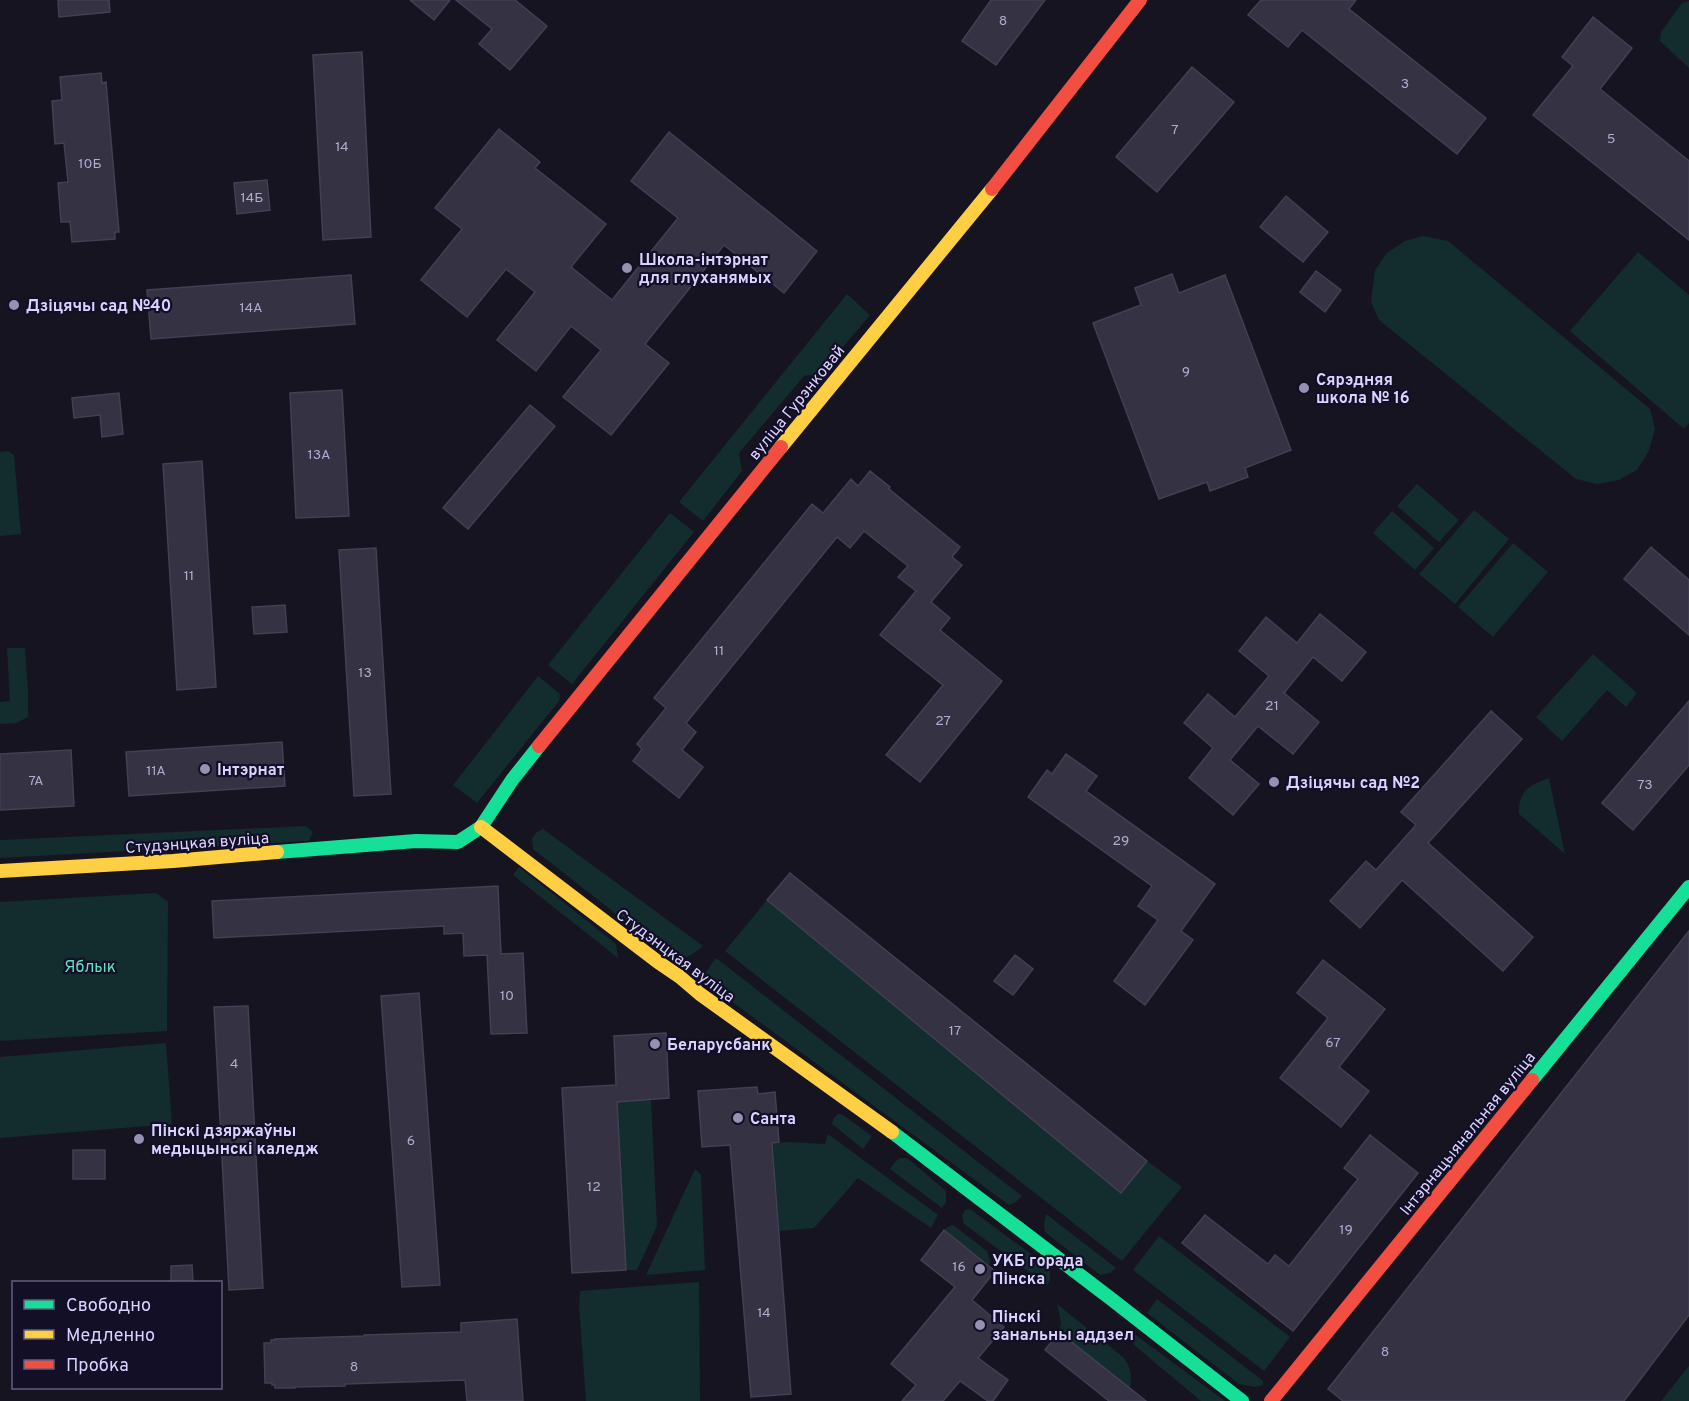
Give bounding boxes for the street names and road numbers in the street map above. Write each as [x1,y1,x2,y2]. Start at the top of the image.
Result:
street label: вуліца Гурэнковай [745,342,850,465]
street label: Студэнцкая вуліца [125,829,270,859]
street label: Студэнцкая вуліца [611,905,738,1008]
street label: Інтэрнацыянальная вуліца [1396,1048,1541,1220]

